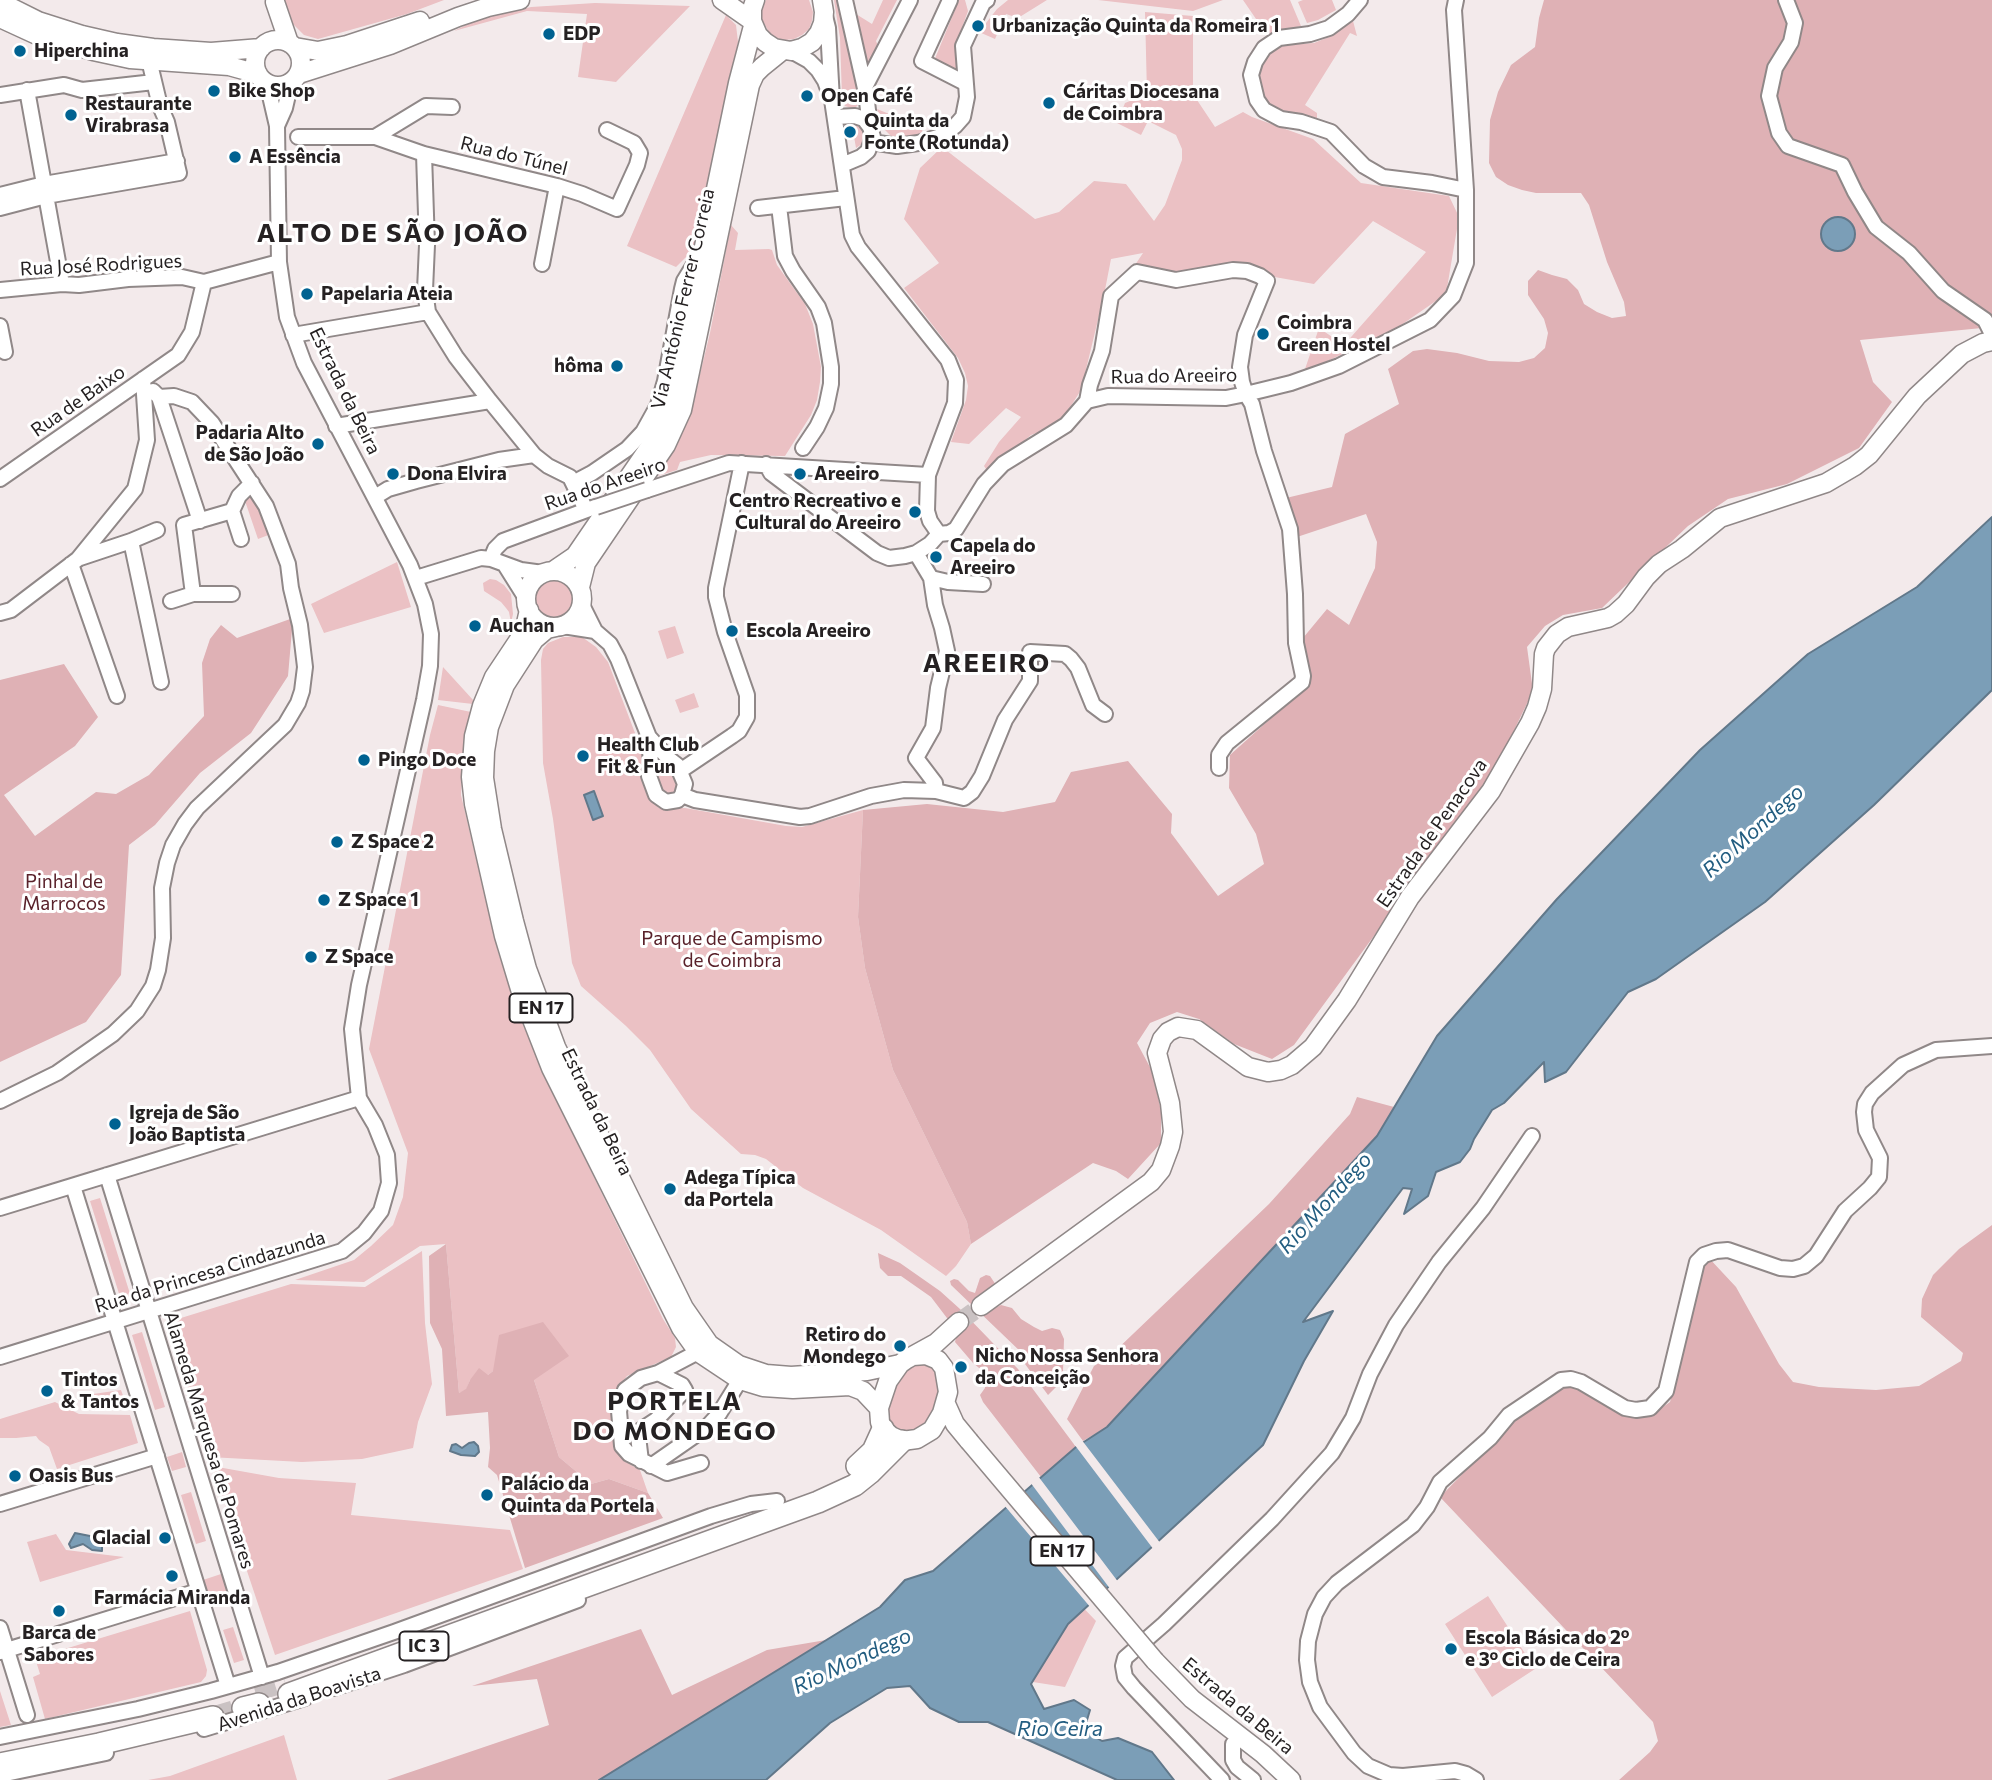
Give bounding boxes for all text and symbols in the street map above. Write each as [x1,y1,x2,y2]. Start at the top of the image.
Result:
place label: Urbanização Quinta da Romeira 1 [992,15,1280,37]
marker: Urbanização Quinta da Romeira 1 [970,18,986,34]
place label: EDP [563,23,601,45]
marker: EDP [541,26,557,42]
place label: Hiperchina [34,40,129,62]
marker: Hiperchina [12,43,28,59]
place label: Bike Shop [228,80,315,102]
place label: Cáritas Diocesana de Coimbra [1063,81,1219,125]
marker: Bike Shop [206,83,222,99]
place label: Open Café [821,85,913,107]
marker: Open Café [799,88,815,104]
place label: Restaurante Virabrasa [85,93,192,137]
marker: Cáritas Diocesana de Coimbra [1041,95,1057,111]
marker: Restaurante Virabrasa [63,107,79,123]
place label: Quinta da Fonte (Rotunda) [864,110,1009,154]
marker: Quinta da Fonte (Rotunda) [842,124,858,140]
street label: Rua do Túnel [458,132,570,180]
place label: A Essência [249,146,341,168]
marker: A Essência [227,149,243,165]
street label: Via António Ferrer Correia [646,186,720,412]
district label: ALTO DE SÃO JOÃO [259,217,527,249]
street label: Rua José Rodrigues [19,249,183,281]
place label: Papelaria Ateia [321,283,453,305]
marker: Papelaria Ateia [299,286,315,302]
place label: Coimbra Green Hostel [1277,312,1390,356]
street label: Estrada da Beira [304,324,386,458]
marker: Coimbra Green Hostel [1255,326,1271,342]
place label: hôma [554,355,603,377]
marker: hôma [609,358,625,374]
street label: Rua de Baixo [27,360,129,442]
street label: Rua do Areeiro [1110,363,1238,389]
place label: Padaria Alto de São João [196,422,304,466]
marker: Padaria Alto de São João [310,436,326,452]
street label: Rua do Areeiro [541,453,669,515]
place label: Dona Elvira [407,463,507,485]
place label: Areeiro [814,463,879,485]
marker: Dona Elvira [385,466,401,482]
marker: Areeiro [792,466,808,482]
place label: Centro Recreativo e Cultural do Areeiro [729,490,901,534]
marker: Centro Recreativo e Cultural do Areeiro [907,504,923,520]
place label: Capela do Areeiro [950,535,1036,579]
marker: Capela do Areeiro [928,549,944,565]
place label: Auchan [489,615,555,637]
marker: Auchan [467,618,483,634]
place label: Escola Areeiro [746,620,871,642]
marker: Escola Areeiro [724,623,740,639]
district label: AREEIRO [924,647,1050,679]
place label: Health Club Fit & Fun [597,734,699,778]
marker: Health Club Fit & Fun [575,748,591,764]
place label: Pingo Doce [378,749,476,771]
marker: Pingo Doce [356,752,372,768]
street label: Estrada de Penacova [1372,754,1492,912]
water label: Rio Mondego [1697,779,1809,883]
place label: Z Space 2 [351,831,434,853]
marker: Z Space 2 [329,834,345,850]
park label: Pinhal de Marrocos [22,871,106,915]
place label: Z Space 1 [338,889,419,911]
marker: Z Space 1 [316,892,332,908]
park label: Parque de Campismo de Coimbra [641,928,823,972]
place label: Z Space [325,946,394,968]
marker: Z Space [303,949,319,965]
road number: EN 17 [510,993,572,1023]
street label: Estrada da Beira [556,1045,638,1179]
place label: Igreja de São João Baptista [129,1102,245,1146]
marker: Igreja de São João Baptista [107,1116,123,1132]
water label: Rio Mondego [1273,1147,1377,1259]
place label: Adega Típica da Portela [684,1167,796,1211]
marker: Adega Típica da Portela [662,1181,678,1197]
street label: Rua da Princesa Cindazunda [92,1226,328,1318]
street label: Alameda Marquesa de Pomares [159,1308,259,1572]
place label: Retiro do Mondego [803,1324,886,1368]
marker: Retiro do Mondego [892,1338,908,1354]
place label: Nicho Nossa Senhora da Conceição [975,1345,1159,1389]
marker: Nicho Nossa Senhora da Conceição [953,1359,969,1375]
place label: Tintos & Tantos [61,1369,139,1413]
marker: Tintos & Tantos [39,1383,55,1399]
district label: PORTELA DO MONDEGO [574,1385,776,1446]
place label: Oasis Bus [29,1465,113,1487]
marker: Oasis Bus [7,1468,23,1484]
place label: Palácio da Quinta da Portela [501,1473,654,1517]
marker: Palácio da Quinta da Portela [479,1487,495,1503]
place label: Glacial [92,1527,151,1549]
marker: Glacial [157,1530,173,1546]
road number: EN 17 [1030,1536,1094,1566]
marker: Farmácia Miranda [164,1568,180,1584]
place label: Farmácia Miranda [94,1587,250,1609]
marker: Barca de Sabores [51,1603,67,1619]
place label: Barca de Sabores [22,1622,96,1666]
water label: Rio Mondego [789,1623,915,1699]
place label: Escola Básica do 2º e 3º Ciclo de Ceira [1465,1627,1630,1671]
road number: IC 3 [400,1632,448,1660]
marker: Escola Básica do 2º e 3º Ciclo de Ceira [1443,1641,1459,1657]
street label: Estrada da Beira [1178,1653,1298,1759]
street label: Avenida da Boavista [214,1662,384,1736]
water label: Rio Ceira [1017,1716,1103,1742]

